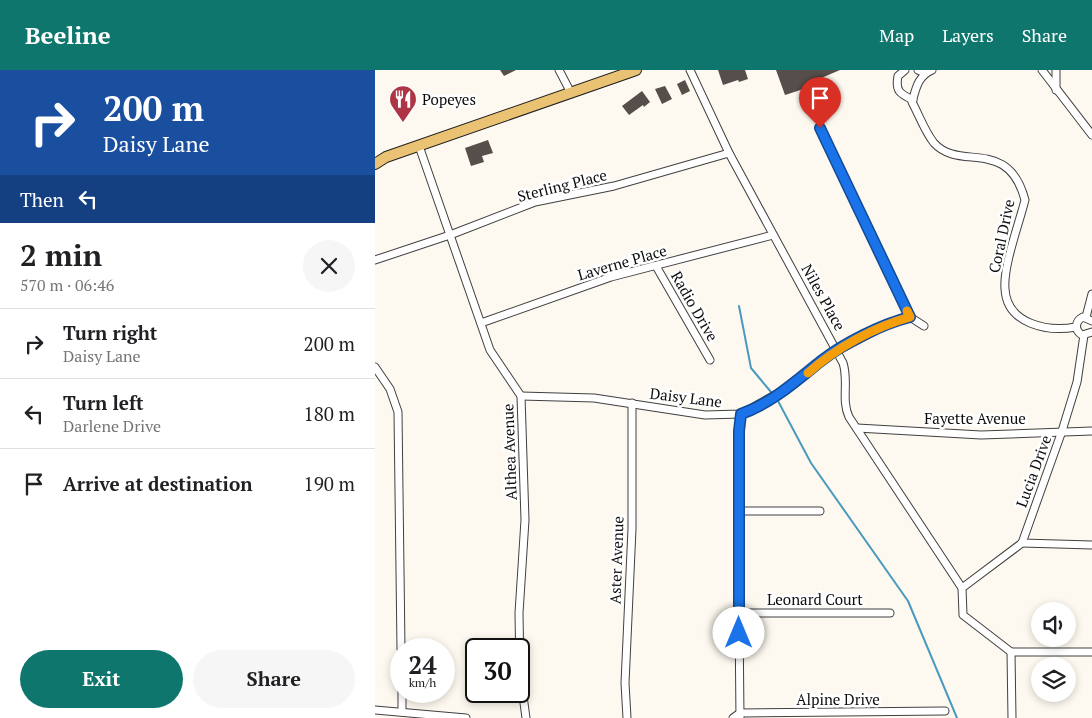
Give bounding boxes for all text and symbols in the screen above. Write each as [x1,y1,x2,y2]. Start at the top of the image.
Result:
text: Beeline [25,19,111,51]
text: Map [879,23,914,47]
text: Layers [942,23,994,47]
text: Share [1022,23,1067,47]
pin [799,77,841,128]
restaurant icon: Popeyes [388,84,418,123]
icon: arrive [806,84,834,112]
text: 200 m [103,85,204,131]
place label: Popeyes [422,89,476,109]
icon: right [20,90,85,155]
text: Daisy Lane [103,129,210,158]
street label: Sterling Place [515,164,609,206]
icon: left [74,185,102,213]
text: Then [20,187,64,212]
street label: Coral Drive [983,197,1019,275]
text: 2 min [20,235,102,275]
button: close [303,240,355,292]
street label: Laverne Place [575,240,669,284]
street label: Niles Place [798,260,850,334]
street label: Radio Drive [667,267,723,345]
text: 570 m · 06:46 [20,274,114,296]
text: Turn right [63,320,157,345]
icon: right [20,330,48,358]
text: 200 m [304,331,355,356]
text: Daisy Lane [63,345,141,367]
street label: Daisy Lane [649,383,723,411]
text: Turn left [63,390,144,415]
icon: left [20,400,48,428]
text: 180 m [304,401,355,426]
street label: Althea Avenue [497,403,521,501]
street label: Fayette Avenue [924,408,1026,428]
text: Darlene Drive [63,415,161,437]
street label: Lucia Drive [1011,432,1055,510]
icon: arrive [20,470,48,498]
text: Arrive at destination [63,471,252,496]
text: 190 m [304,471,355,496]
street label: Aster Avenue [604,516,628,604]
street label: Leonard Court [767,589,863,609]
map controls [1031,602,1076,702]
button: sound [1031,602,1076,647]
position arrow [712,606,764,658]
speed limit sign: 30 [465,638,530,703]
text: 24 [408,648,437,681]
button: Exit [20,650,183,708]
button: Share [193,650,355,708]
button: layers [1031,657,1076,702]
text: km/h [409,675,436,690]
street label: Alpine Drive [796,689,880,709]

